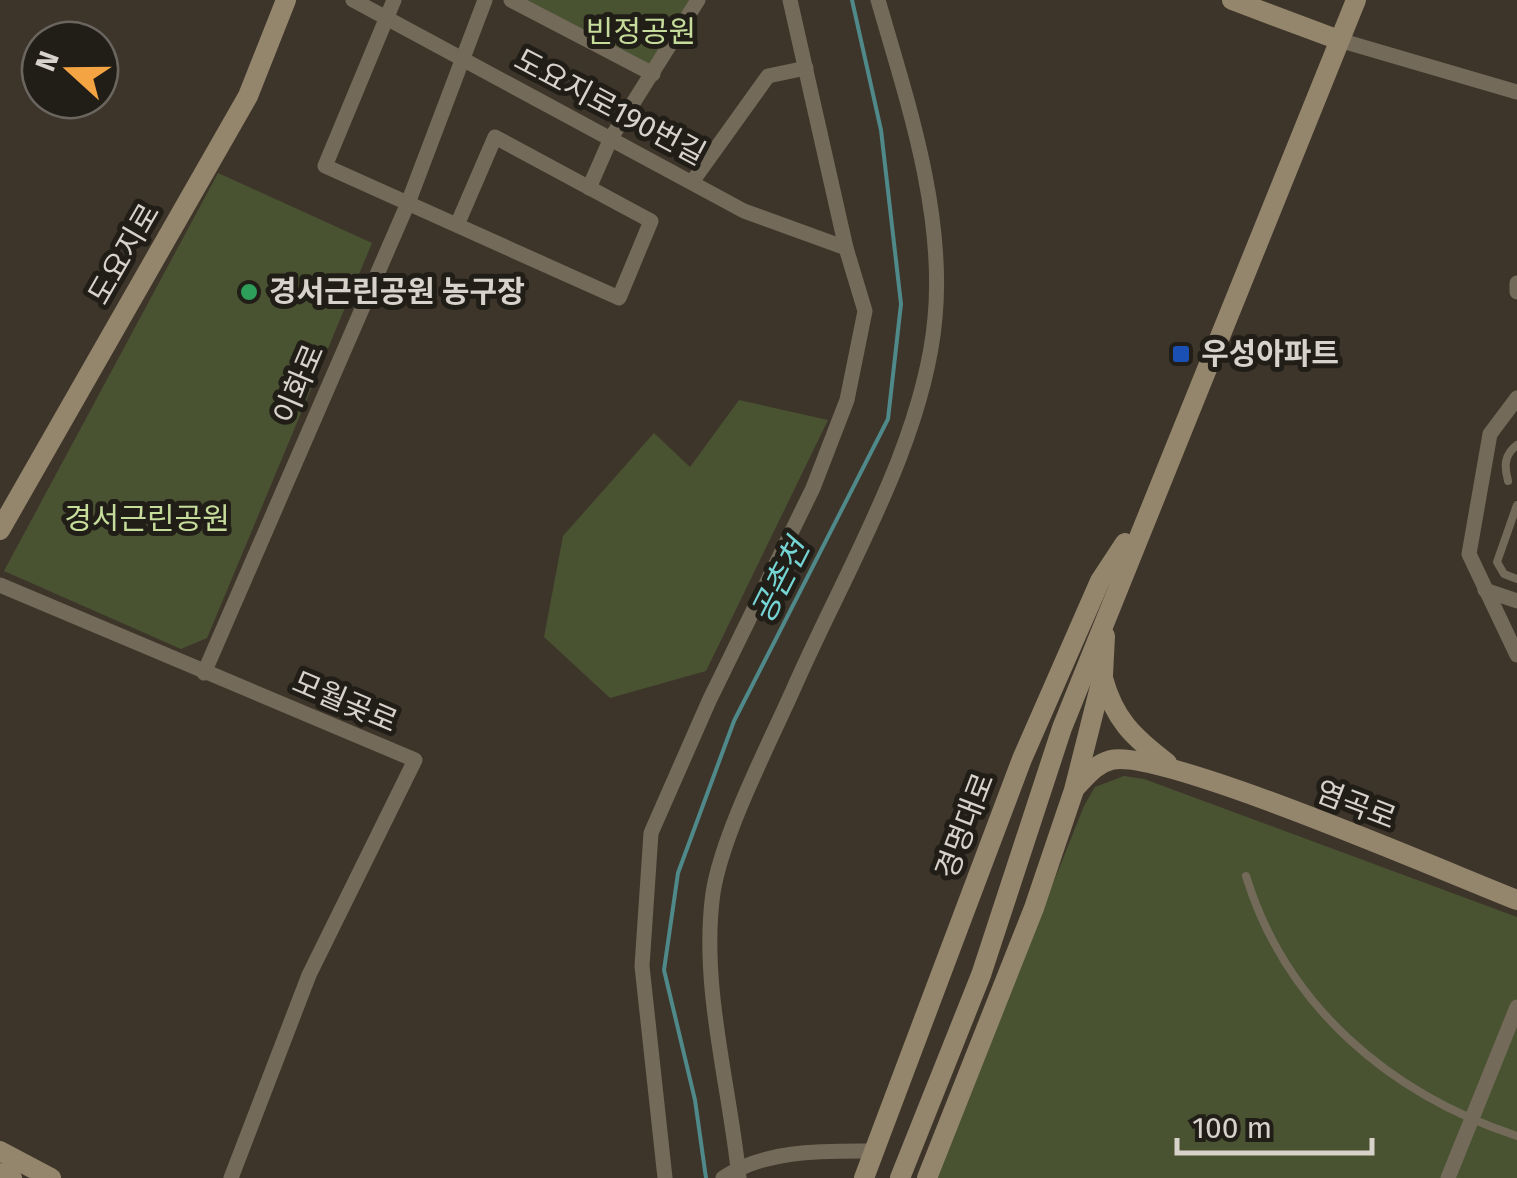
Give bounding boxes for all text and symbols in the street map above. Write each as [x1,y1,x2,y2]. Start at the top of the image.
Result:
park label: 빈정공원 [586,14,696,50]
north arrow [20,20,120,120]
street label: 도요지로190번길 [508,42,712,172]
text: N [28,47,66,76]
street label: 도요지로 [81,197,167,311]
place label: 경서근린공원 농구장 [269,274,525,310]
marker: 경서근린공원 농구장 [238,281,260,303]
place label: 우성아파트 [1201,336,1339,372]
street label: 이화로 [266,339,332,429]
marker: 우성아파트 [1170,343,1192,365]
park label: 경서근린공원 [64,501,230,537]
water label: 공촌천 [743,530,819,629]
street label: 모월곶로 [287,664,403,740]
street label: 경명대로 [928,768,1002,884]
street label: 염곡로 [1311,773,1401,837]
scale bar [1177,1093,1372,1155]
text: 100 m [1192,1110,1272,1146]

